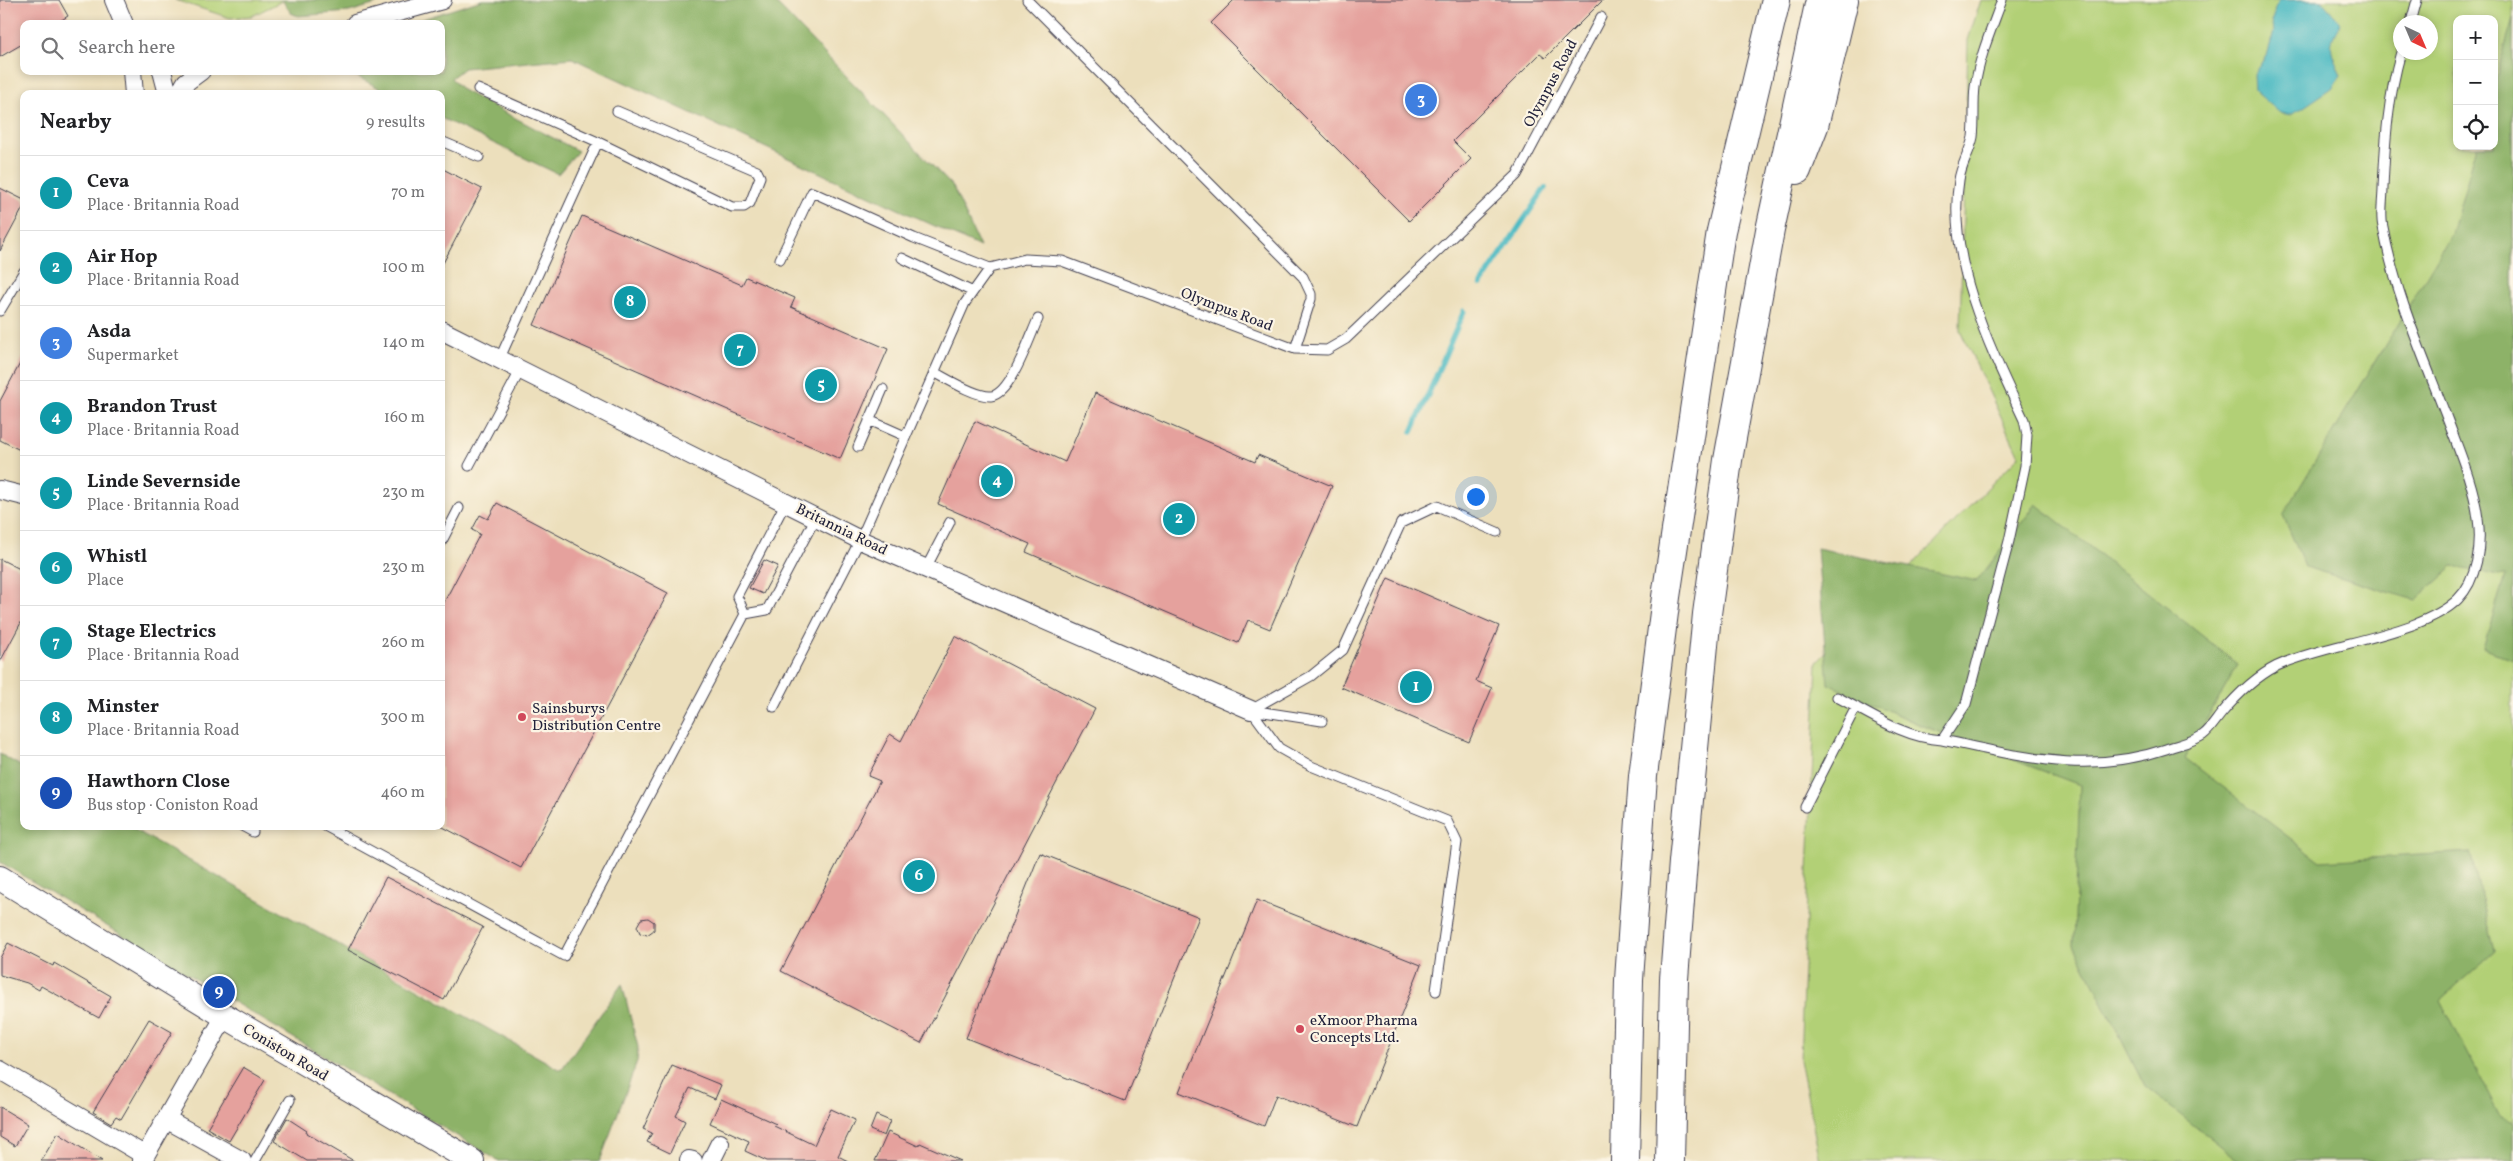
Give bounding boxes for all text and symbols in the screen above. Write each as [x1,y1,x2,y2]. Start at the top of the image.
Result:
north arrow [2393,15,2438,60]
map controls [2453,15,2498,150]
button: + [2453,15,2498,60]
search box [20,20,445,75]
icon: search [38,34,66,62]
text: Search here [78,35,175,61]
street label: Olympus Road [1519,36,1583,132]
button: − [2453,60,2498,105]
pin: 3 [1405,81,1437,119]
button: locate [2453,105,2498,150]
text: Nearby [40,108,111,137]
text: 9 results [366,112,425,134]
text: Ceva [87,169,129,195]
text: 1 [53,182,59,204]
text: 70 m [391,182,425,204]
text: Place · Britannia Road [87,195,240,217]
text: Air Hop [87,244,157,270]
text: 2 [52,257,60,279]
text: 100 m [382,257,425,279]
text: Place · Britannia Road [87,270,240,292]
pin: 8 [614,283,646,321]
street label: Olympus Road [1177,283,1276,338]
text: Asda [87,319,131,345]
pin: 7 [724,331,756,369]
text: 3 [52,332,60,354]
text: 140 m [383,332,425,354]
text: Supermarket [87,345,179,367]
pin: 5 [805,366,837,404]
text: Brandon Trust [87,394,217,420]
text: 4 [51,407,61,429]
text: 160 m [384,407,425,429]
text: Place · Britannia Road [87,420,240,442]
pin: 4 [981,462,1013,500]
text: Linde Severnside [87,469,240,495]
text: 5 [52,482,60,504]
text: 230 m [382,482,425,504]
your location [1463,484,1489,510]
text: Place · Britannia Road [87,495,240,517]
street label: Britannia Road [792,499,891,562]
pin: 2 [1163,500,1195,538]
text: Whistl [87,544,147,570]
text: 6 [52,557,60,579]
text: 230 m [382,557,425,579]
text: Place [87,570,124,592]
text: Stage Electrics [87,619,216,645]
text: 7 [52,632,60,654]
text: 260 m [381,632,425,654]
text: Place · Britannia Road [87,645,240,667]
pin: 1 [1400,668,1432,706]
text: Minster [87,694,159,720]
place label: Sainsburys Distribution Centre [532,699,661,737]
text: 8 [52,707,60,729]
text: 300 m [380,707,425,729]
marker: Sainsburys Distribution Centre [516,711,528,723]
text: Place · Britannia Road [87,720,240,742]
text: Hawthorn Close [87,769,230,795]
text: 9 [52,782,60,804]
text: 460 m [381,782,425,804]
text: Bus stop · Coniston Road [87,795,259,817]
pin: 6 [903,857,935,895]
pin: 9 [203,973,235,1011]
place label: eXmoor Pharma Concepts Ltd. [1310,1011,1418,1049]
street label: Coniston Road [238,1019,332,1087]
marker: eXmoor Pharma Concepts Ltd. [1294,1023,1306,1035]

